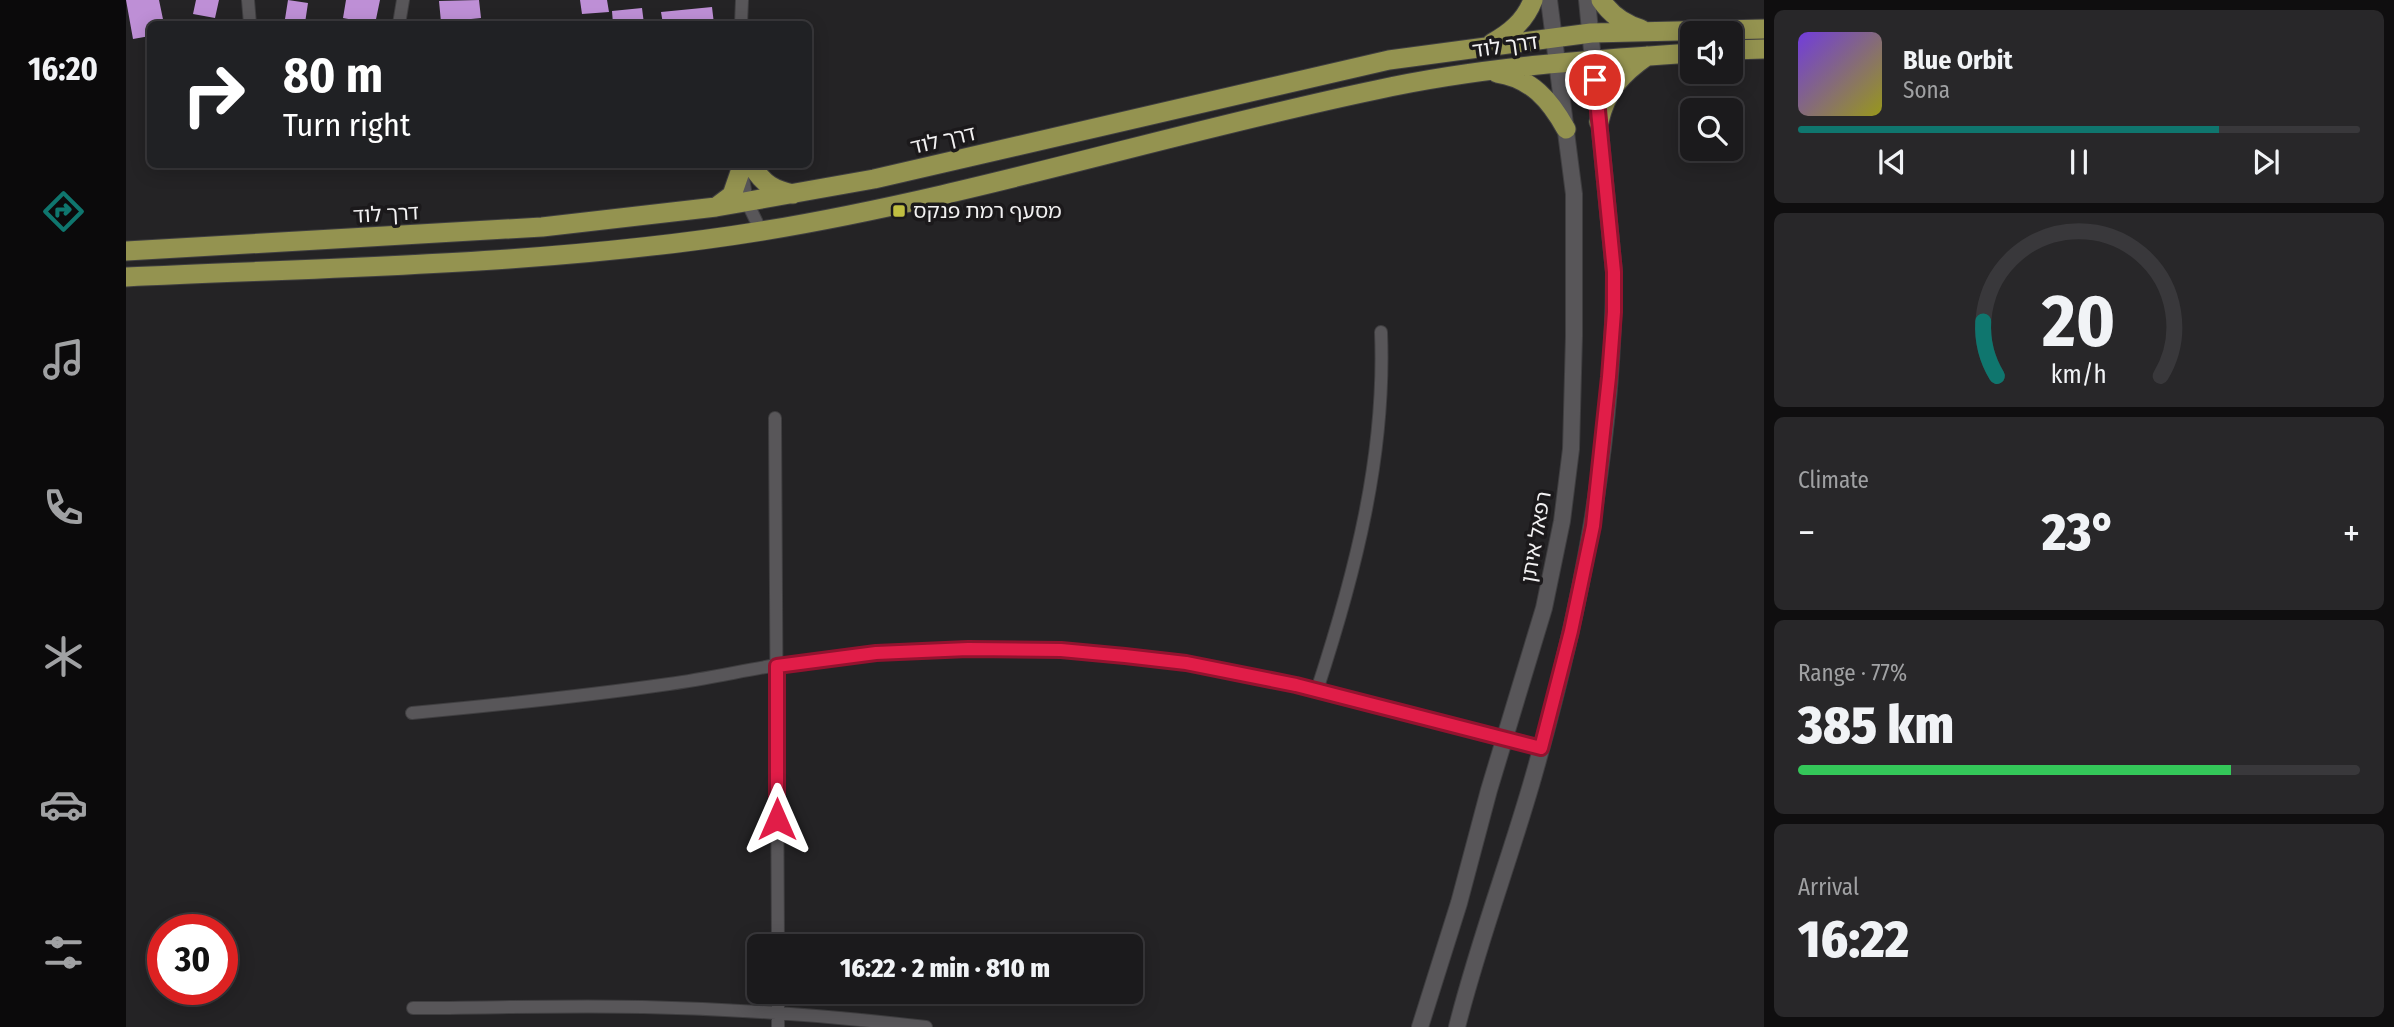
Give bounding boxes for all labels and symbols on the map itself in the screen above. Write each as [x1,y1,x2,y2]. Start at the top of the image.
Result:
street label: דרך לוד [1470,29,1540,63]
pin [1565,50,1625,110]
street label: דרך לוד [908,120,978,160]
place label: מסעף רמת פנקס [913,198,1062,224]
street label: דרך לוד [352,199,420,229]
marker: מסעף רמת פנקס [891,203,907,219]
street label: רפאל איתן [1515,489,1557,585]
position arrow [740,782,814,856]
speed limit sign: 30 [147,914,238,1005]

